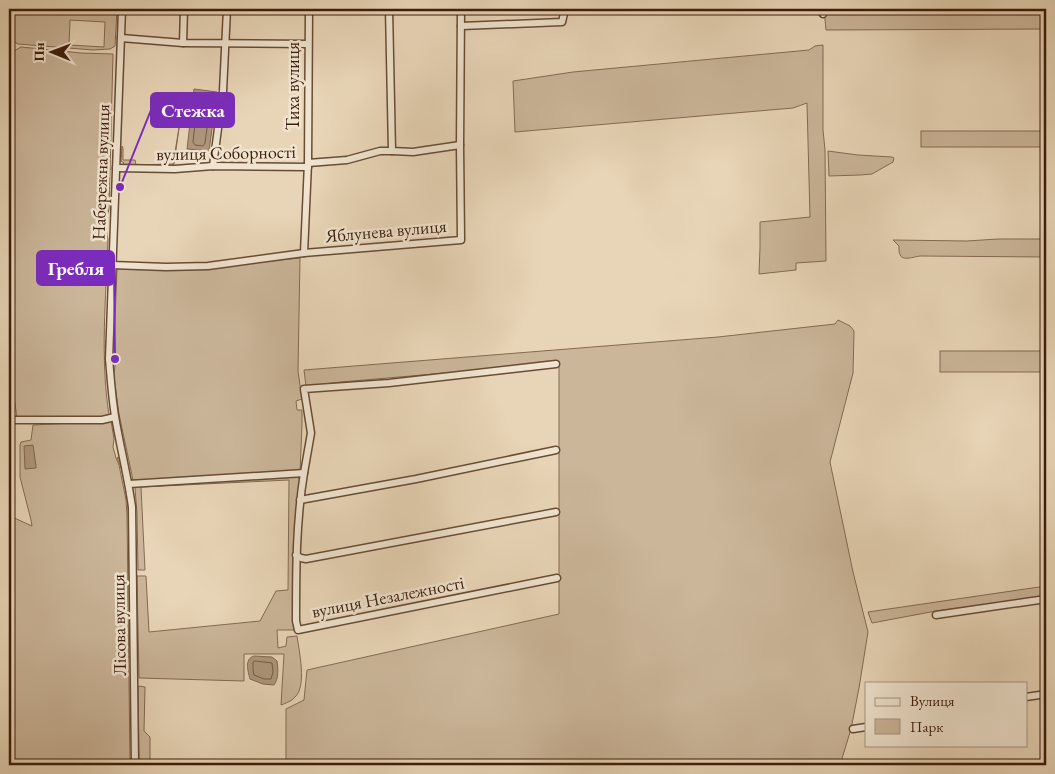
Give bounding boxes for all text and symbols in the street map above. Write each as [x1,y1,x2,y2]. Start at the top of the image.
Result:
north arrow [28,28,78,78]
text: Пн [30,42,48,62]
street label: Тиха вулиця [281,42,304,130]
callout: Стежка [151,93,234,127]
text: Стежка [161,98,226,123]
street label: Набережна вулиця [87,104,114,240]
street label: вулиця Соборності [156,140,297,165]
street label: Яблунева вулиця [323,214,447,247]
callout: Гребля [37,251,114,285]
text: Гребля [48,256,104,281]
street label: вулиця Незалежності [310,570,467,623]
street label: Лісова вулиця [106,574,131,676]
legend [865,682,1028,746]
text: Вулиця [910,691,955,710]
text: Парк [910,717,943,736]

